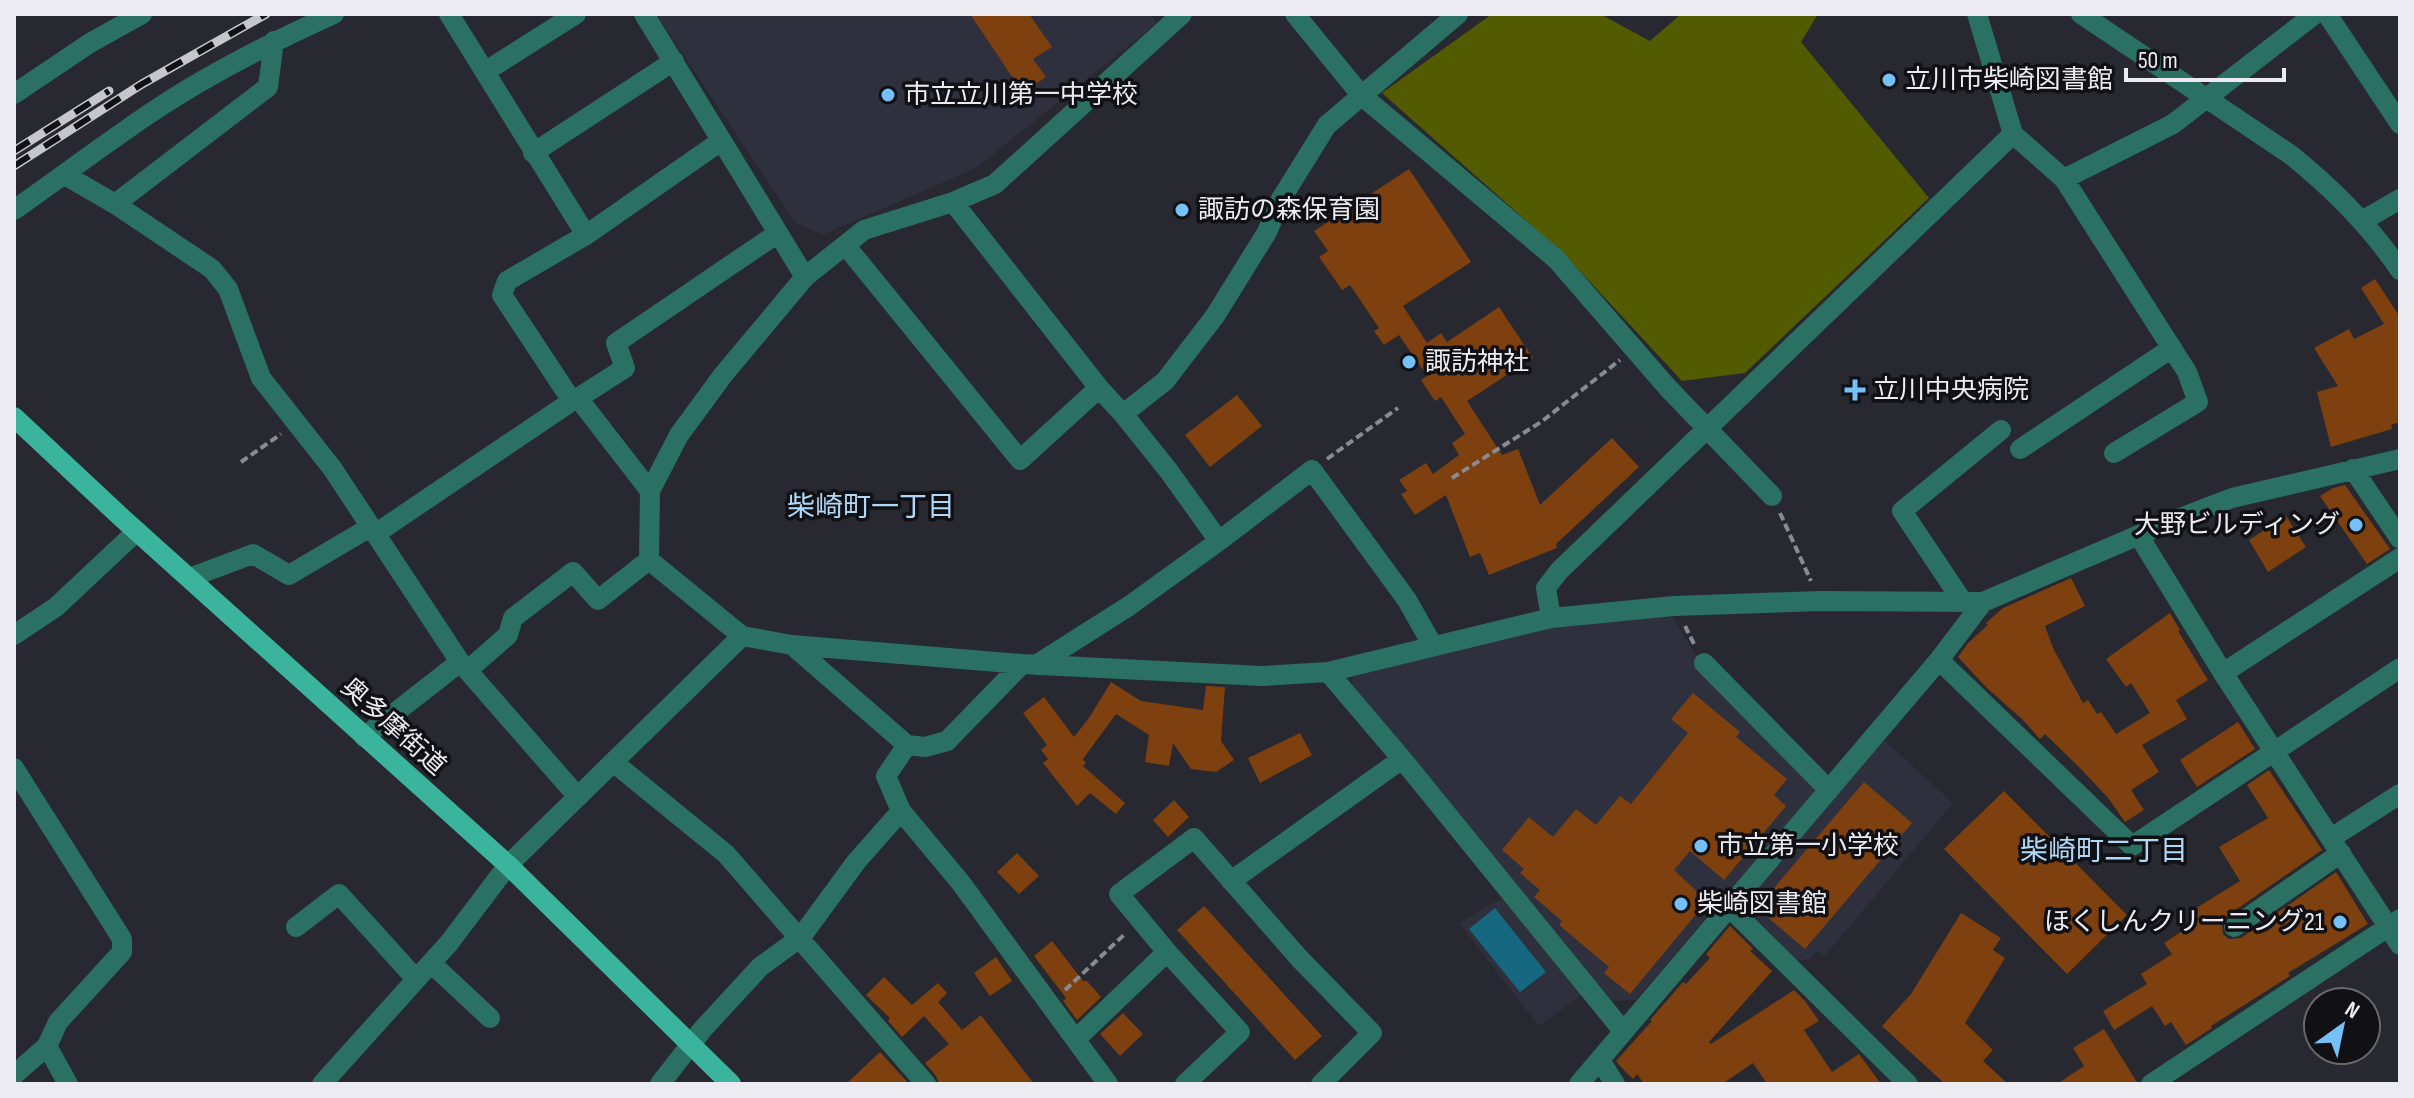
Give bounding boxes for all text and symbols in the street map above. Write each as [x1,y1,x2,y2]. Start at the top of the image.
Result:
scale bar [2126,32,2284,82]
text: 50 m [2138,46,2178,75]
place label: 立川市柴崎図書館 [1905,65,2113,96]
marker: 立川市柴崎図書館 [1880,71,1898,89]
place label: 市立立川第一中学校 [904,80,1138,111]
marker: 市立立川第一中学校 [879,86,897,104]
place label: 諏訪の森保育園 [1198,195,1380,226]
marker: 諏訪の森保育園 [1173,201,1191,219]
place label: 諏訪神社 [1425,347,1529,378]
marker: 諏訪神社 [1400,353,1418,371]
place label: 立川中央病院 [1873,375,2029,406]
marker: 立川中央病院 [1844,379,1866,401]
district label: 柴崎町一丁目 [787,491,955,524]
place label: 大野ビルディング [2134,510,2340,541]
marker: 大野ビルディング [2347,516,2365,534]
street label: 奥多摩街道 [334,672,452,782]
place label: 市立第一小学校 [1717,831,1899,862]
district label: 柴崎町二丁目 [2020,835,2188,868]
marker: 市立第一小学校 [1692,837,1710,855]
place label: 柴崎図書館 [1697,889,1827,920]
marker: 柴崎図書館 [1672,895,1690,913]
place label: ほくしんクリーニング21 [2044,907,2324,938]
marker: ほくしんクリーニング21 [2331,913,2349,931]
north arrow [2302,986,2382,1066]
text: N [2340,996,2364,1025]

